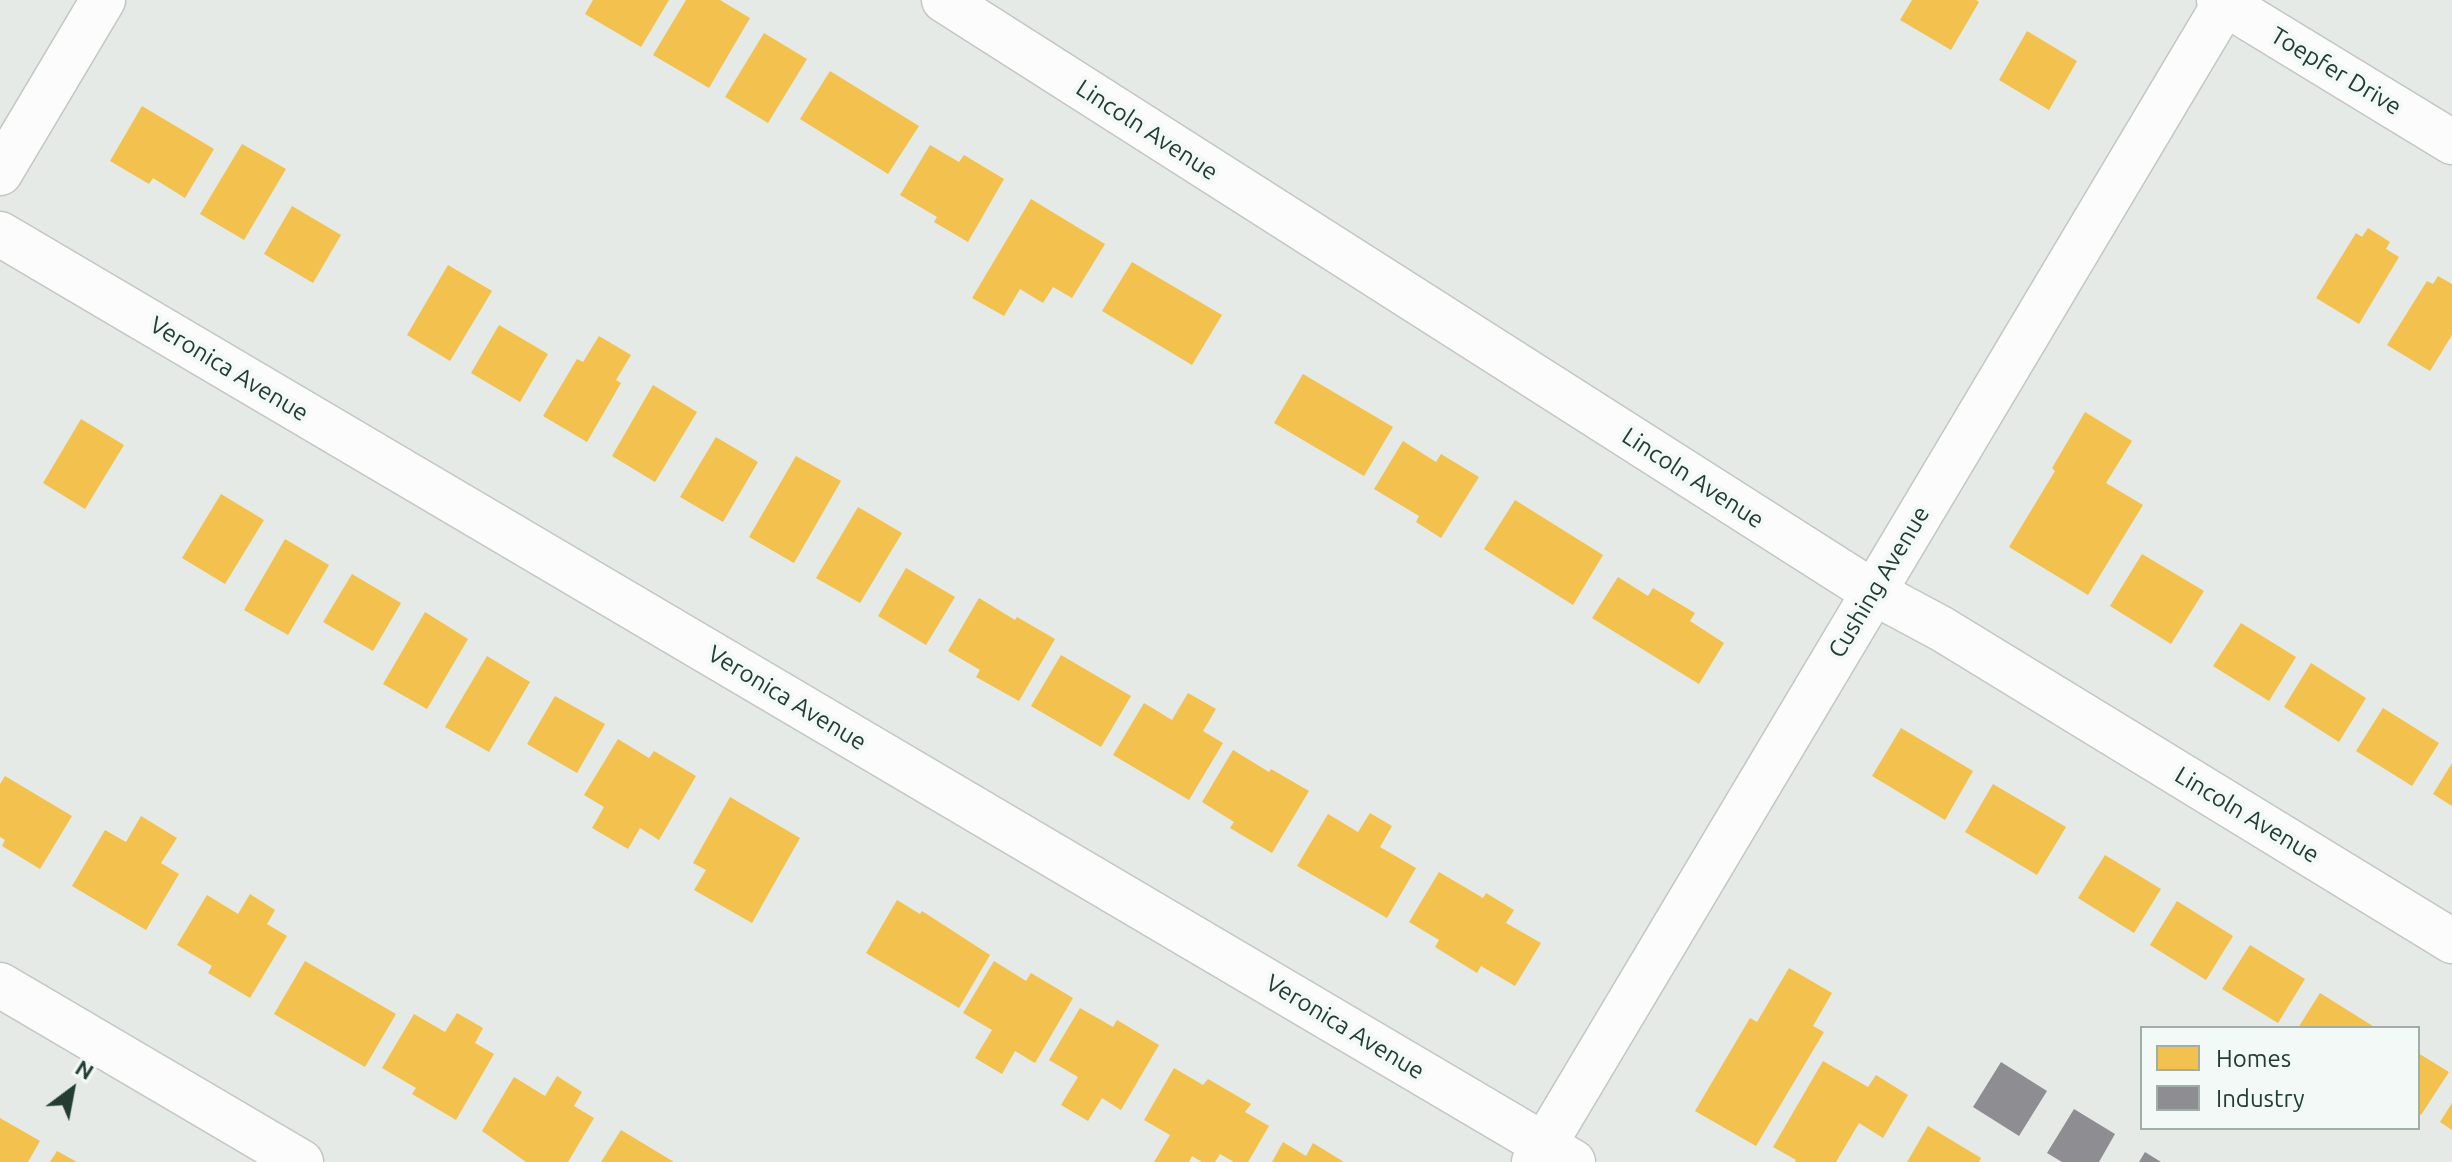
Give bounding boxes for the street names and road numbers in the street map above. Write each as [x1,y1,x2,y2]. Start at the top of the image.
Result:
street label: Toepfer Drive [2265,21,2407,121]
street label: Lincoln Avenue [1071,73,1223,187]
street label: Veronica Avenue [144,310,314,428]
street label: Lincoln Avenue [1617,421,1769,535]
street label: Cushing Avenue [1822,501,1936,663]
street label: Veronica Avenue [702,639,872,757]
street label: Lincoln Avenue [2170,761,2324,869]
street label: Veronica Avenue [1260,968,1430,1086]

